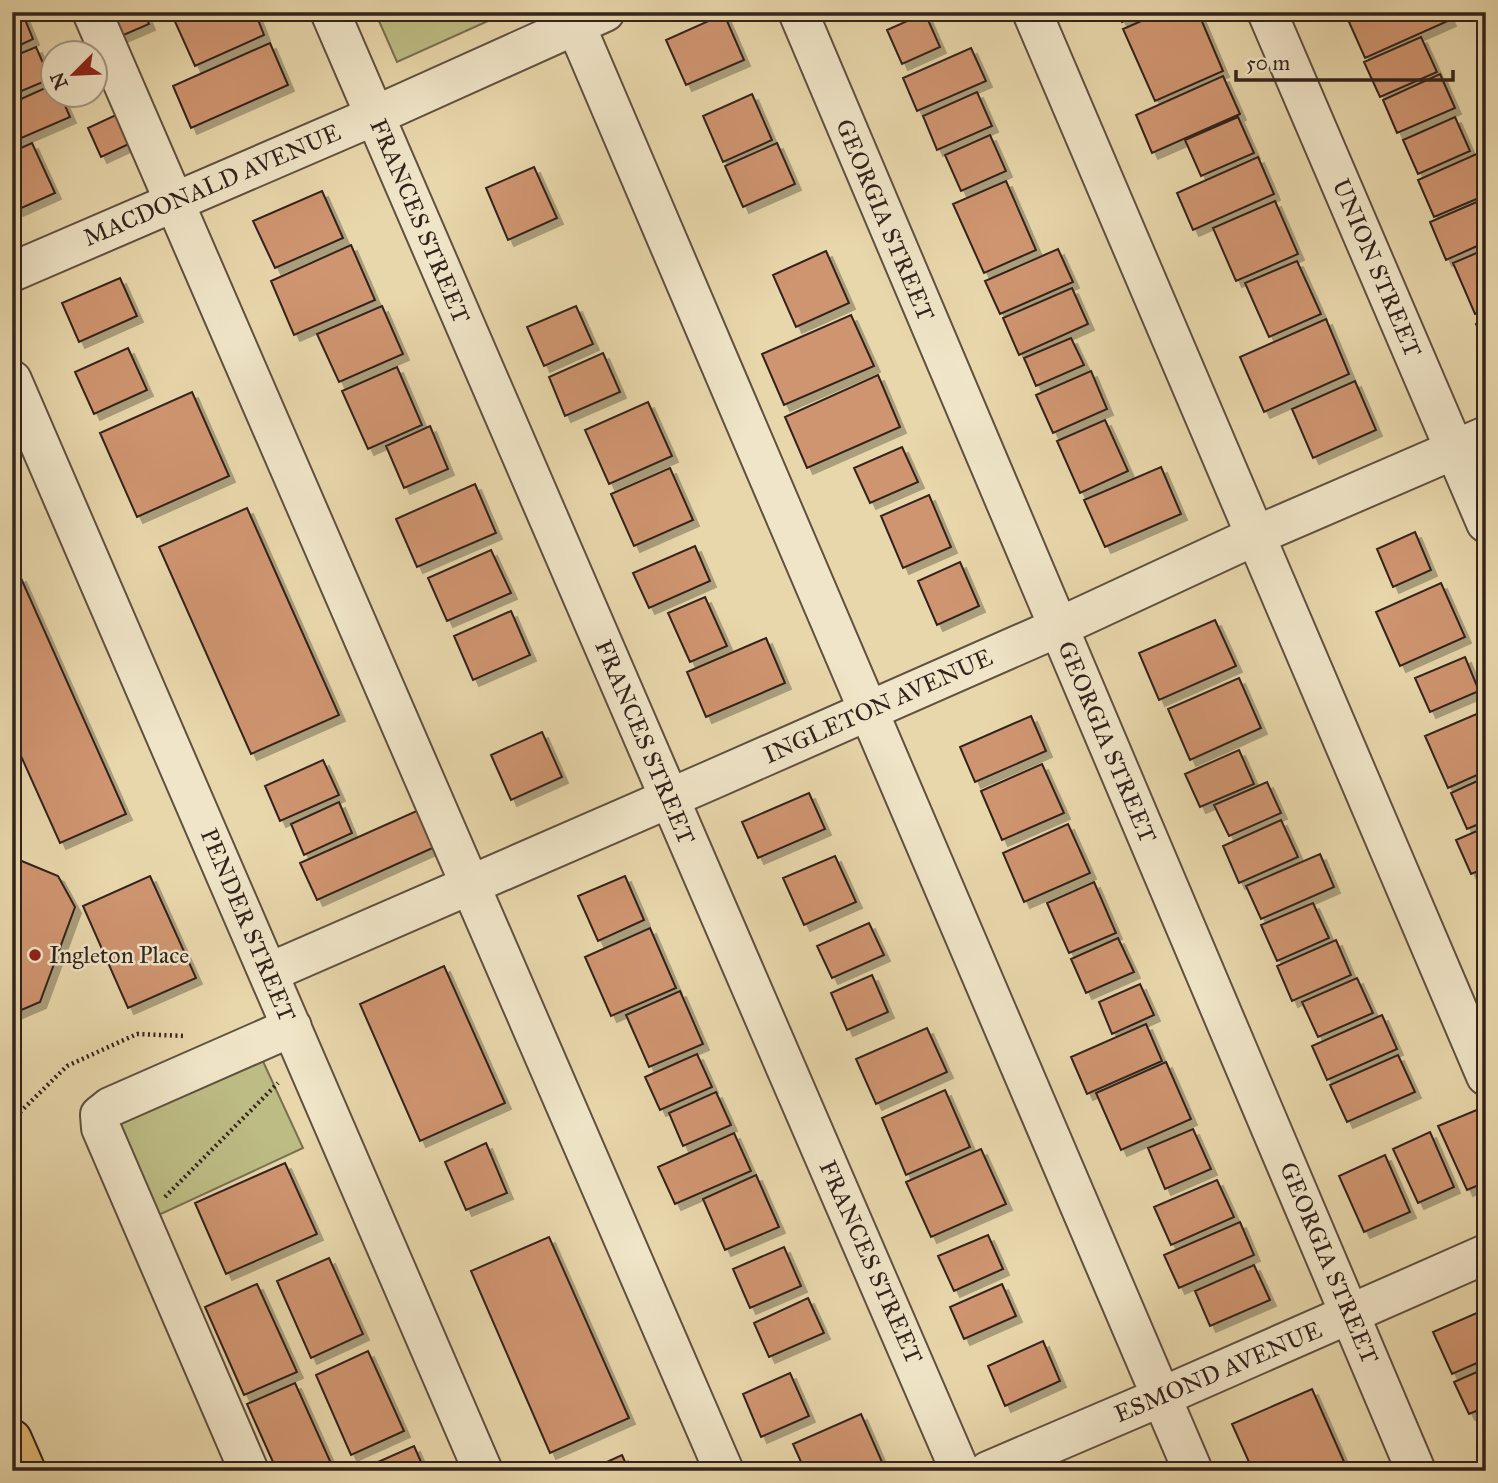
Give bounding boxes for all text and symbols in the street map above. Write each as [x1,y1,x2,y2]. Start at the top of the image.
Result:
north arrow [38,38,108,108]
scale bar [1236,38,1452,82]
text: 50 m [1246,50,1291,76]
text: N [45,69,73,93]
street label: FRANCES STREET [363,114,477,328]
street label: GEORGIA STREET [829,115,941,325]
street label: MACDONALD AVENUE [79,117,345,253]
street label: UNION STREET [1326,174,1428,362]
street label: FRANCES STREET [588,635,702,849]
street label: GEORGIA STREET [1051,637,1163,847]
street label: INGLETON AVENUE [759,642,997,770]
street label: PENDER STREET [194,824,302,1026]
place label: Ingleton Place [49,940,189,970]
marker: Ingleton Place [27,947,43,963]
street label: FRANCES STREET [813,1156,929,1368]
street label: GEORGIA STREET [1273,1158,1385,1368]
street label: ESMOND AVENUE [1110,1315,1326,1429]

